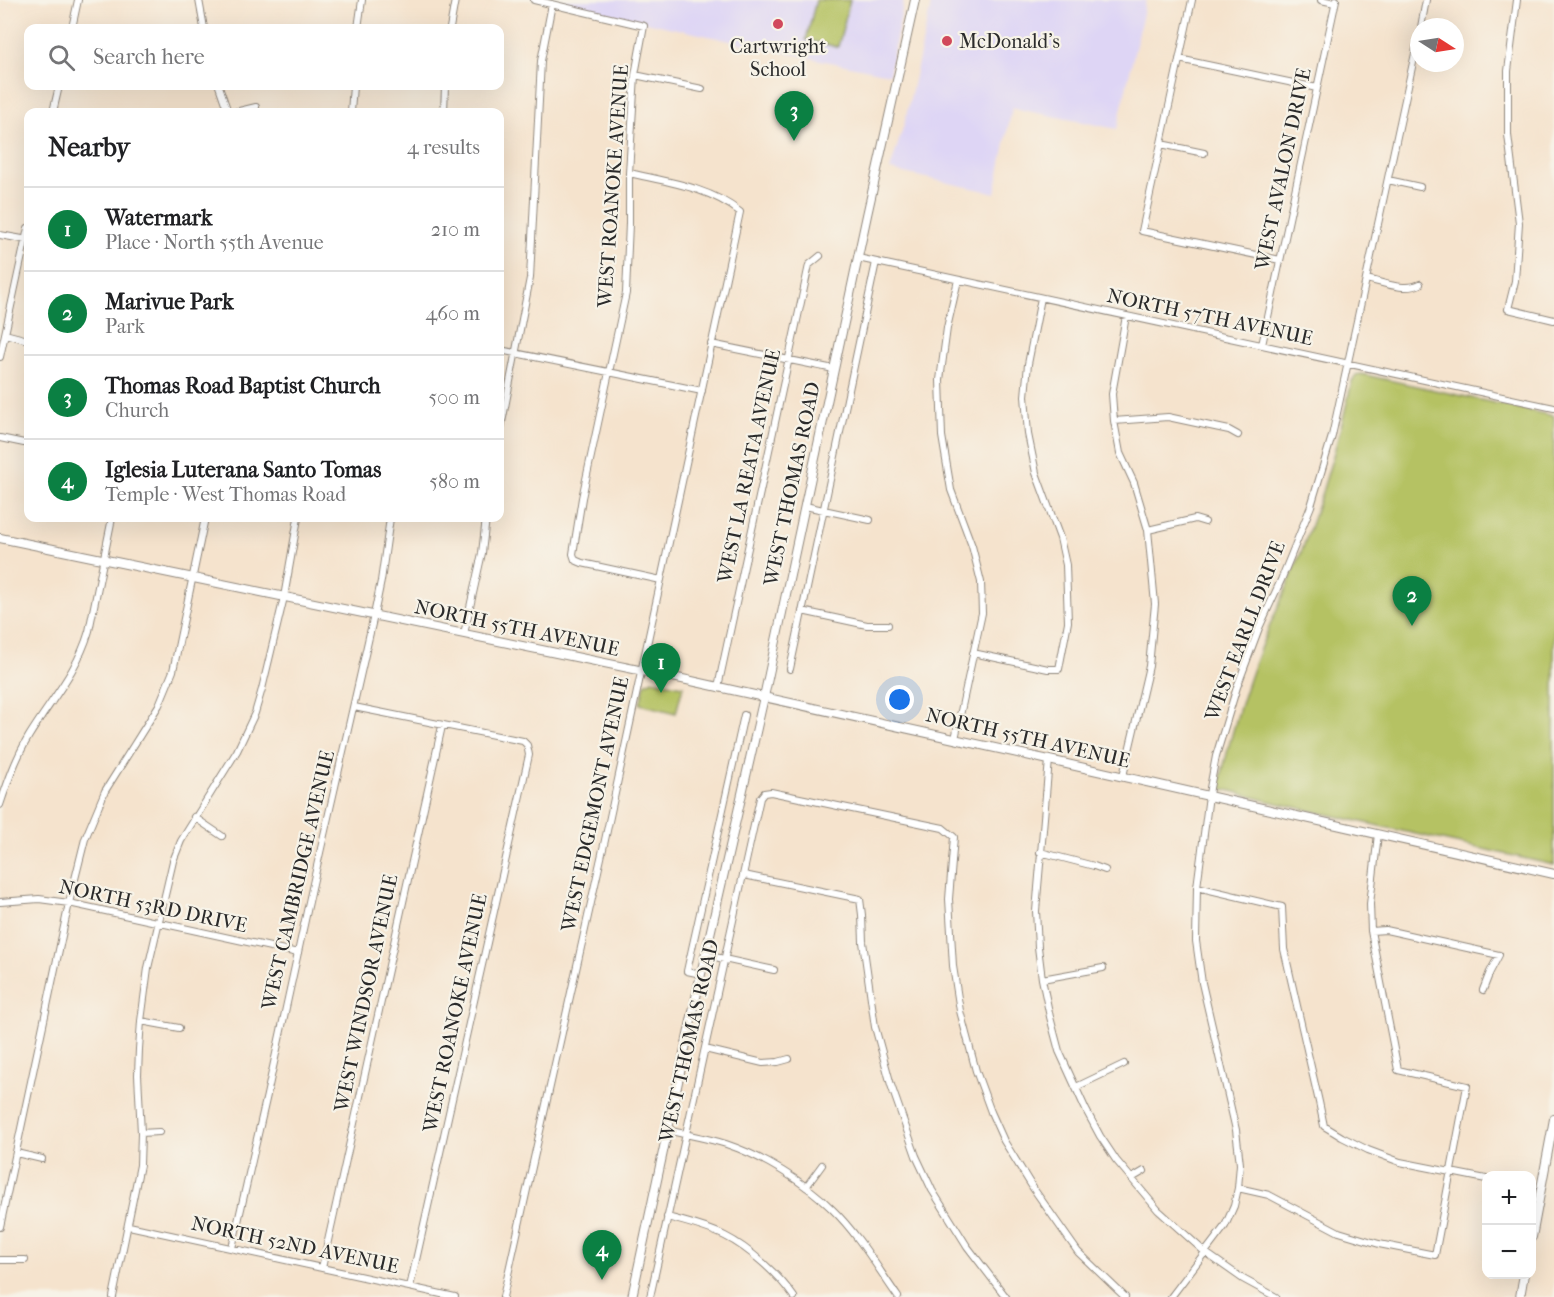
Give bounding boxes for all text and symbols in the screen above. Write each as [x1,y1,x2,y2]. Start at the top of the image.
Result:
marker: Cartwright School [771,17,785,31]
north arrow [1410,18,1464,72]
search box [24,24,504,90]
place label: McDonald's [959,30,1060,53]
marker: McDonald's [940,34,954,48]
place label: Cartwright School [730,35,826,81]
icon: search [45,41,78,74]
text: Search here [93,44,205,70]
street label: WEST ROANOKE AVENUE [593,64,633,309]
street label: WEST AVALON DRIVE [1250,66,1316,273]
pin: 3 [774,92,814,141]
text: Nearby [48,132,130,163]
text: 4 results [407,136,480,159]
text: Watermark [105,205,212,231]
text: 1 [64,218,71,241]
text: 210 m [431,218,480,241]
text: Place · North 55th Avenue [105,231,324,254]
street label: NORTH 57TH AVENUE [1105,284,1315,350]
text: Marivue Park [105,289,234,315]
text: 2 [62,302,73,325]
text: 460 m [425,302,480,325]
text: Park [105,315,145,338]
street label: WEST LA REATA AVENUE [713,347,785,586]
text: Thomas Road Baptist Church [105,373,381,399]
street label: WEST THOMAS ROAD [759,380,825,589]
text: 3 [63,386,72,409]
text: 500 m [428,386,480,409]
text: Church [105,399,169,422]
text: Iglesia Luterana Santo Tomas [105,457,381,483]
text: 4 [62,470,73,493]
text: 580 m [429,470,480,493]
text: Temple · West Thomas Road [105,483,346,506]
street label: WEST EARLL DRIVE [1200,538,1290,725]
pin: 2 [1392,576,1432,626]
street label: NORTH 55TH AVENUE [413,595,621,661]
pin: 1 [642,644,680,693]
street label: WEST EDGEMONT AVENUE [556,674,633,935]
your location [885,685,914,714]
street label: NORTH 55TH AVENUE [924,703,1132,773]
street label: WEST CAMBRIDGE AVENUE [257,748,339,1013]
street label: WEST WINDSOR AVENUE [329,872,402,1115]
street label: NORTH 53RD DRIVE [57,875,249,937]
street label: WEST ROANOKE AVENUE [418,891,492,1136]
street label: WEST THOMAS ROAD [654,937,724,1146]
map controls [1482,1171,1536,1279]
button: + [1482,1171,1536,1225]
street label: NORTH 52ND AVENUE [189,1212,401,1278]
button: − [1482,1225,1536,1279]
pin: 4 [582,1230,622,1280]

